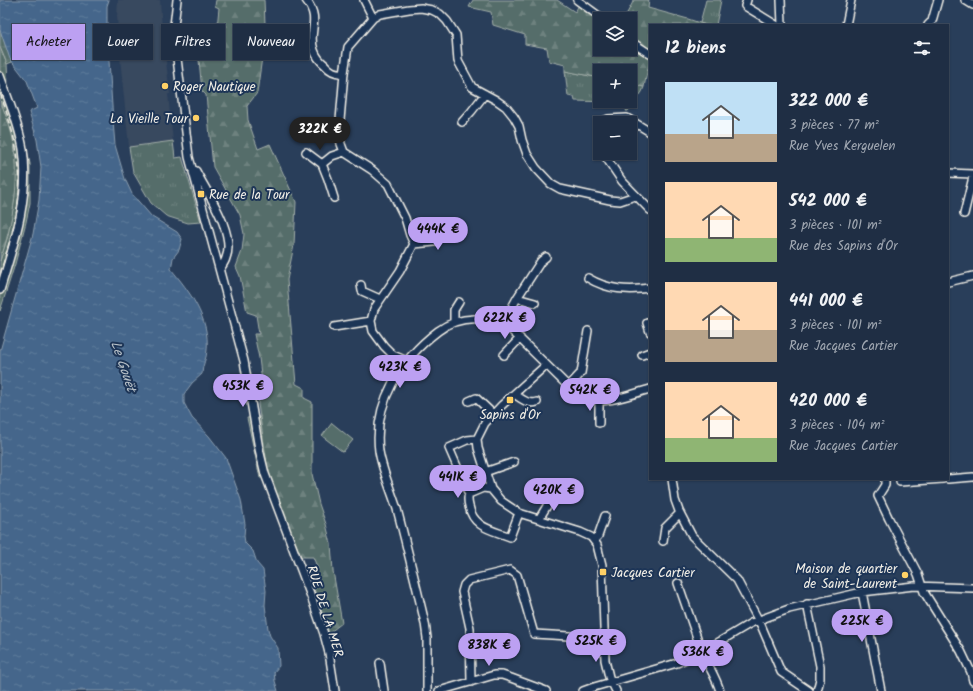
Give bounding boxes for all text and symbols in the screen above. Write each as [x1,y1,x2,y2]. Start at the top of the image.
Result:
map controls [593,12,637,160]
button: layers [593,12,637,56]
chip: Acheter [12,24,85,60]
chip: Louer [93,24,153,60]
chip: Filtres [161,24,225,60]
chip: Nouveau [233,24,309,60]
text: 12 biens [665,35,726,62]
icon: filters [911,37,933,59]
button: + [593,64,637,108]
place label: Roger Nautique [173,77,256,98]
marker: Roger Nautique [160,81,170,91]
text: 322 000 € [789,88,868,115]
icon: home [697,98,745,146]
place label: La Vieille Tour [110,109,189,130]
marker: La Vieille Tour [191,113,201,123]
text: 3 pièces · 77 m² [789,115,879,136]
button: − [593,116,637,160]
pin: 322K € [287,117,353,151]
text: 322K € [298,119,342,140]
text: Rue Yves Kerguelen [789,136,896,157]
place label: Rue de la Tour [209,185,290,206]
text: 542 000 € [789,188,867,215]
marker: Rue de la Tour [196,189,206,199]
icon: home [697,198,745,246]
text: 3 pièces · 101 m² [789,215,882,236]
pin: 444K € [405,217,471,251]
text: 444K € [417,219,459,240]
text: Rue des Sapins d'Or [789,236,898,257]
text: 441 000 € [789,288,863,315]
icon: home [697,298,745,346]
pin: 622K € [472,306,538,340]
text: 622K € [483,308,527,329]
text: 3 pièces · 101 m² [789,315,882,336]
text: Rue Jacques Cartier [789,336,897,357]
water label: Le Gouët [104,338,143,397]
pin: 423K € [367,355,433,389]
text: 423K € [379,357,421,378]
pin: 453K € [210,374,276,408]
text: 453K € [222,376,264,397]
pin: 542K € [557,378,623,412]
text: 542K € [569,380,611,401]
text: 420 000 € [789,388,867,415]
marker: Sapins d'Or [505,395,515,405]
icon: home [697,398,745,446]
place label: Sapins d'Or [480,405,541,426]
text: 3 pièces · 104 m² [789,415,885,436]
text: Rue Jacques Cartier [789,436,897,457]
pin: 441K € [425,465,491,499]
text: 441K € [438,467,478,488]
pin: 420K € [521,478,587,512]
text: 420K € [533,480,575,501]
place label: Maison de quartier de Saint-Laurent [795,559,898,595]
street label: RUE DE LA MER [301,563,349,660]
place label: Jacques Cartier [611,563,695,584]
marker: Jacques Cartier [598,567,608,577]
marker: Maison de quartier de Saint-Laurent [900,570,910,580]
pin: 225K € [829,609,895,643]
text: 225K € [841,611,883,632]
pin: 525K € [563,629,629,663]
text: 525K € [575,631,617,652]
pin: 838K € [456,633,522,667]
text: 838K € [467,635,511,656]
pin: 536K € [670,640,736,674]
text: 536K € [682,642,724,663]

